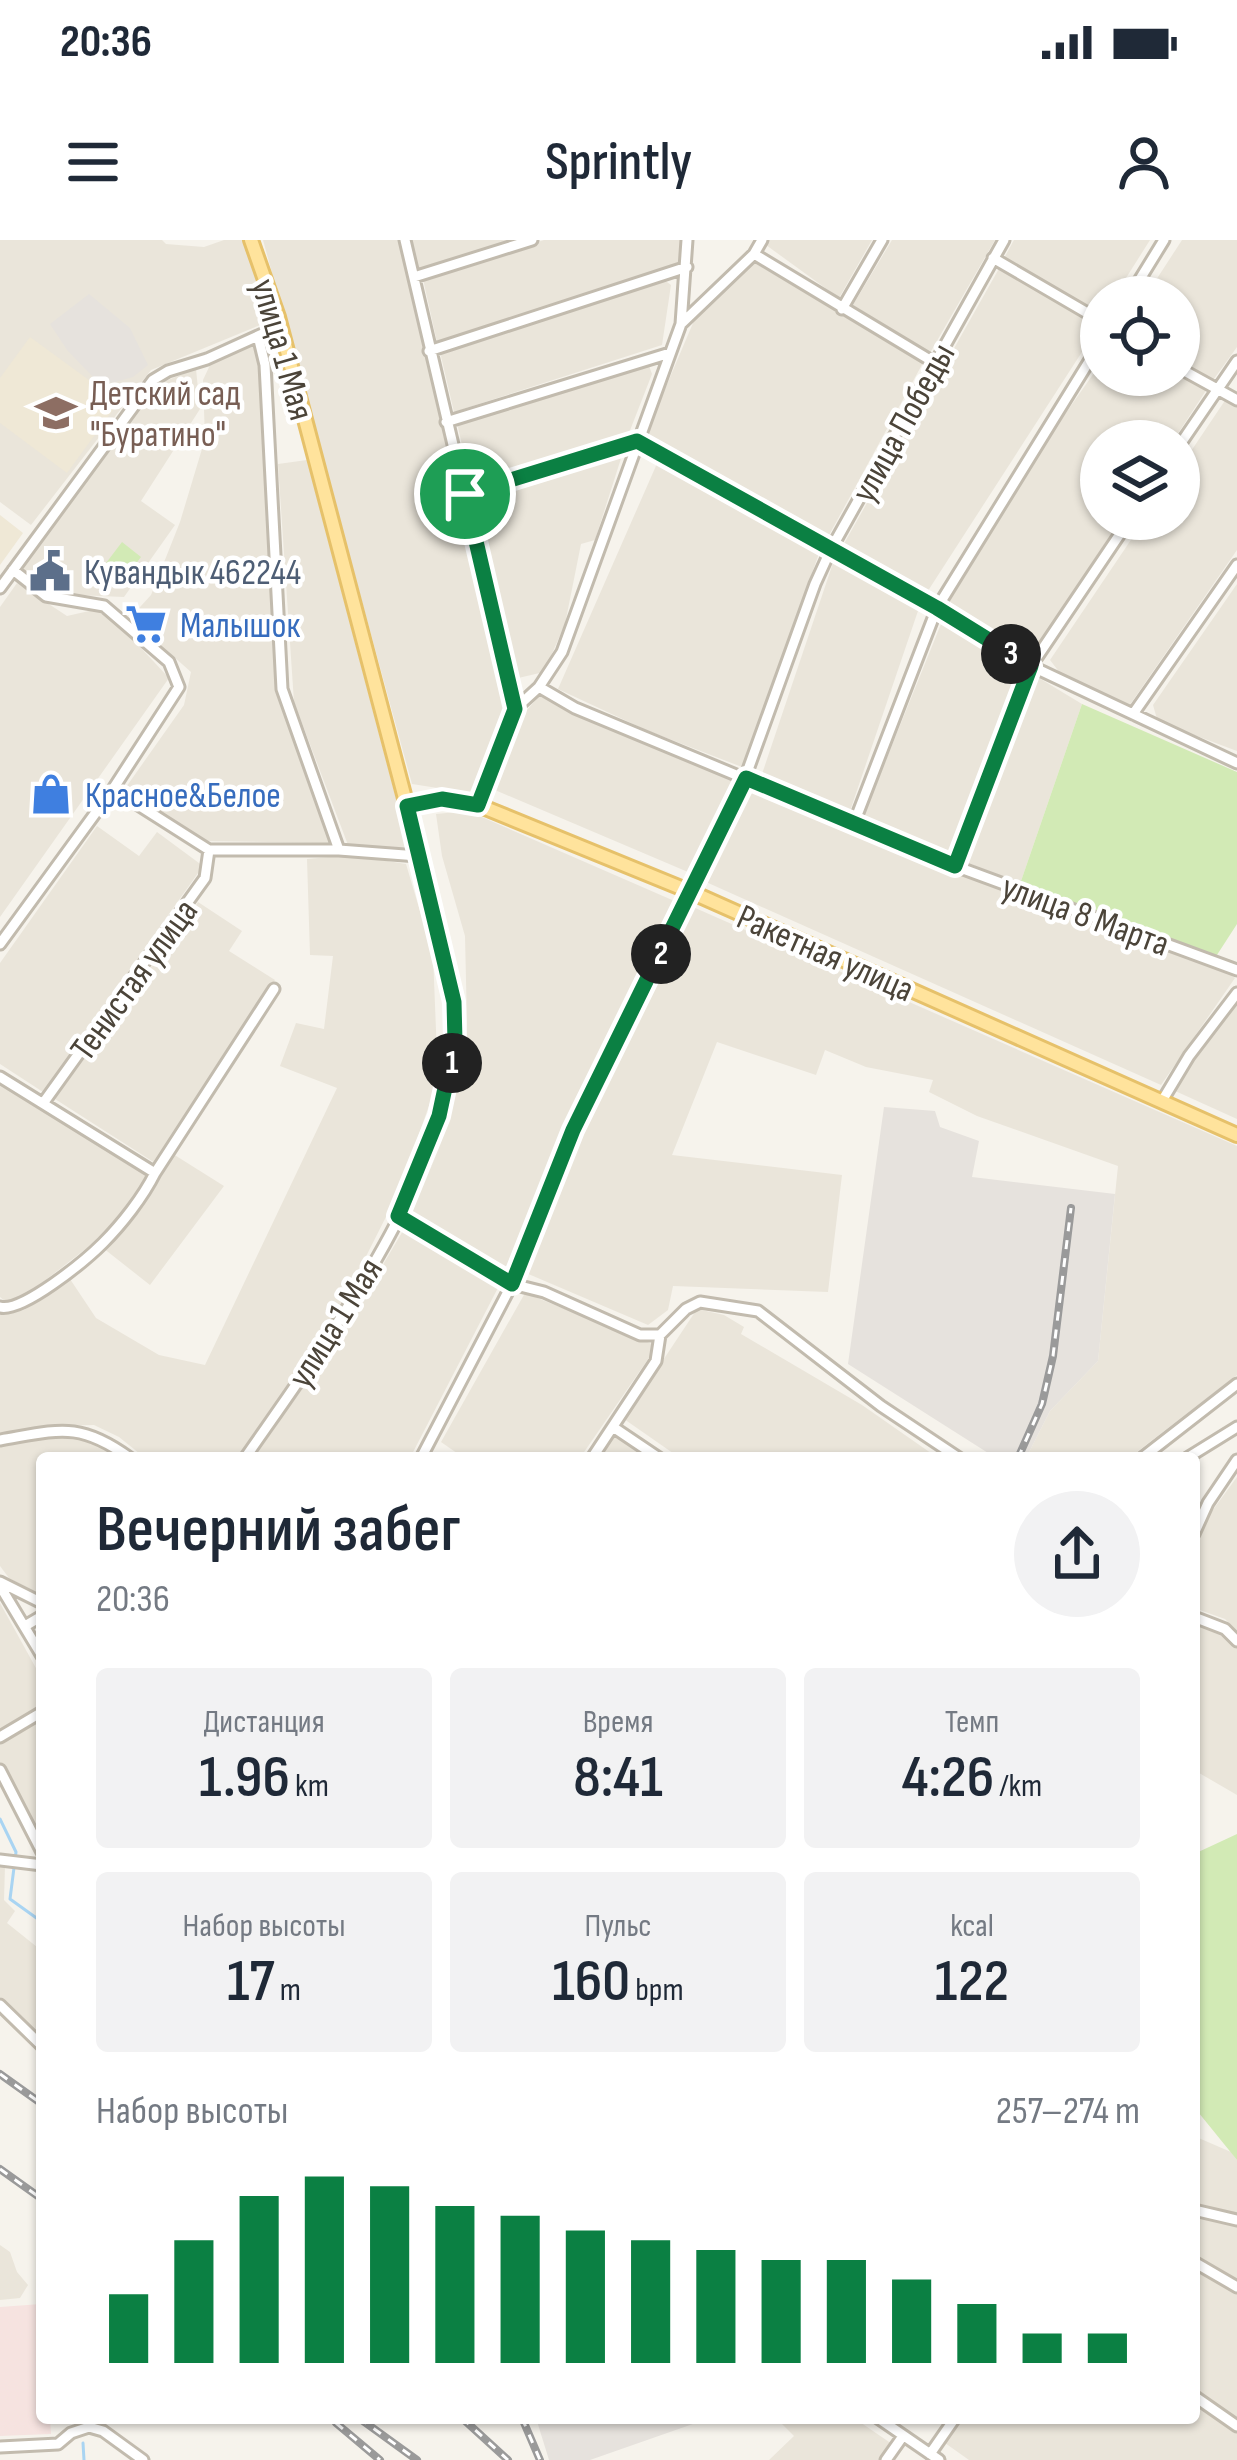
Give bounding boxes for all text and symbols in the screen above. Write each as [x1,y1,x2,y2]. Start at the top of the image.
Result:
text: 20:36 [60,15,152,70]
icon: menu [60,129,126,195]
icon: person [1111,129,1177,195]
text: Sprintly [545,130,692,195]
street label: улица 1 Мая [241,274,322,425]
map controls [1080,276,1200,540]
button: locate [1080,276,1200,396]
street label: улица Победы [843,336,965,510]
place label: Детский сад "Буратино" [90,373,240,457]
school or university icon: Детский сад "Буратино" [33,390,79,436]
button: layers [1080,420,1200,540]
pin [414,443,516,545]
icon: arrive [432,461,498,527]
public building icon: Кувандык 462244 [27,548,73,594]
place label: Кувандык 462244 [84,552,301,595]
supermarket icon: Малышок [123,601,169,647]
place label: Малышок [180,605,300,648]
pin: 3 [981,624,1041,684]
text: 3 [1004,634,1018,674]
shop icon: Красное&Белое [28,771,74,817]
place label: Красное&Белое [85,775,281,818]
street label: улица 8 Марта [996,866,1175,966]
street label: Тенистая улица [62,892,208,1069]
street label: Ракетная улица [730,896,920,1012]
pin: 2 [631,924,691,984]
text: 2 [654,934,668,974]
pin: 1 [422,1033,482,1093]
text: 1 [446,1043,458,1083]
street label: улица 1 Мая [279,1250,393,1396]
text: Вечерний забег [96,1491,461,1570]
button: share [1014,1491,1140,1617]
text: 20:36 [96,1576,170,1623]
text: Дистанция [203,1702,325,1742]
text: Время [583,1702,653,1742]
text: Темп [945,1702,999,1742]
text: 1.96 [199,1742,290,1814]
text: 8:41 [573,1742,663,1814]
text: 4:26 [902,1742,994,1814]
text: km [290,1766,329,1806]
text: /km [994,1766,1042,1806]
text: Набор высоты [183,1906,345,1946]
text: Пульс [584,1906,652,1946]
text: kcal [950,1906,994,1946]
text: 17 [227,1946,274,2018]
text: 160 [552,1946,630,2018]
text: 122 [935,1946,1009,2018]
text: m [274,1970,301,2010]
text: bpm [630,1970,684,2010]
text: Набор высоты [96,2088,288,2135]
text: 257–274 m [996,2088,1140,2135]

